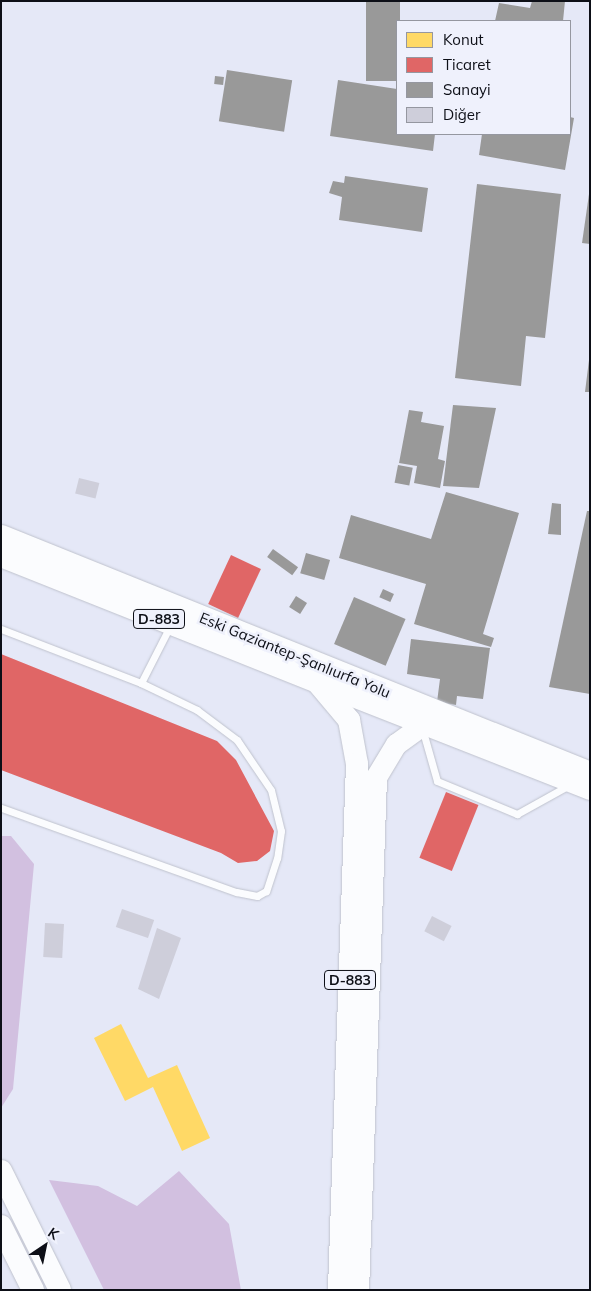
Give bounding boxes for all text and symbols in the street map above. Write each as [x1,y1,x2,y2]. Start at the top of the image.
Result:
legend [396,20,571,135]
text: Konut [443,30,484,49]
text: Ticaret [443,55,491,74]
text: Sanayi [443,80,491,99]
text: Diğer [443,105,480,124]
road number: D-883 [133,608,185,630]
street label: Eski Gaziantep-Şanlıurfa Yolu [197,608,393,702]
road number: D-883 [324,968,376,992]
north arrow [20,1221,70,1271]
text: K [44,1223,62,1244]

